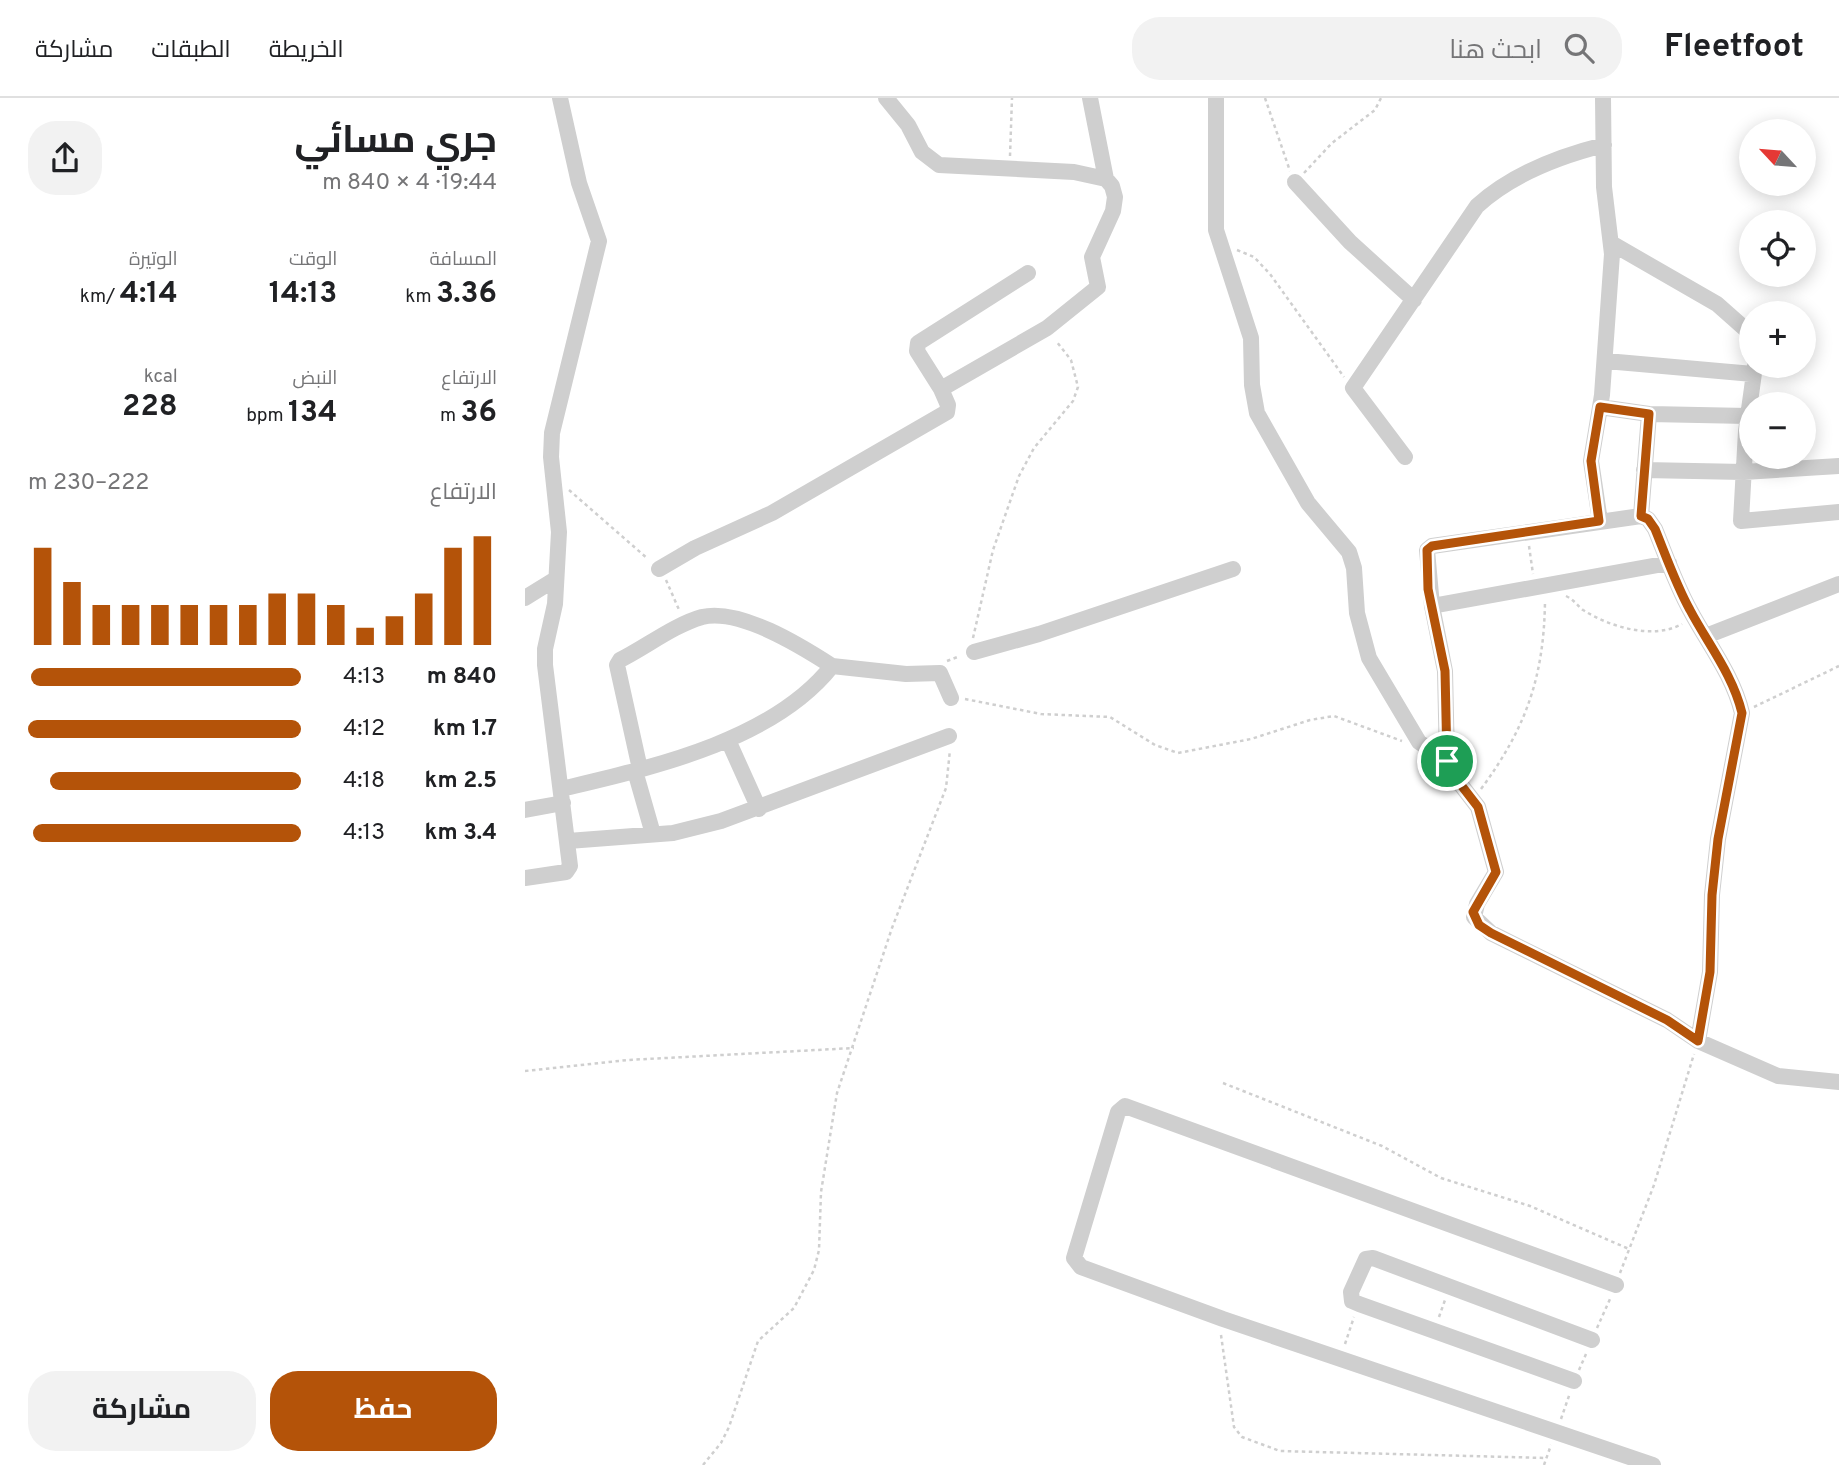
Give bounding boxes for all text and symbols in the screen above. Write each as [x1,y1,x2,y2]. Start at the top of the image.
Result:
search box [1132,17,1622,80]
text: Fleetfoot [1664,27,1804,69]
icon: search [1560,29,1598,67]
text: ابحث هنا [1449,35,1542,68]
text: مشاركة [35,36,113,66]
text: الطبقات [151,36,231,66]
text: الخريطة [269,36,344,66]
text: جري مسائي [295,118,497,167]
north arrow [1739,119,1817,196]
map controls [1739,119,1816,469]
button: share [28,121,102,195]
text: 19:44 · 4 × 840 m [322,169,497,198]
button: locate [1739,210,1816,287]
text: الوتيرة [129,248,178,272]
text: الوقت [289,248,337,272]
text: المسافة [429,248,497,272]
text: 4:14 [120,276,178,313]
text: 14:13 [269,276,337,313]
text: 3.36 [436,276,497,313]
text: /km [80,285,120,309]
text: km [405,285,436,309]
button: + [1739,301,1816,378]
text: kcal [144,365,178,389]
text: النبض [293,367,337,391]
text: الارتفاع [441,367,497,391]
text: 228 [122,389,178,426]
button: − [1739,392,1816,469]
text: 134 [288,395,337,432]
text: 36 [461,395,497,432]
text: bpm [246,404,288,428]
text: m [440,404,461,428]
text: 222–230 m [28,469,149,498]
text: الارتفاع [430,479,497,508]
text: 4:13 [343,663,385,692]
text: 840 m [427,663,497,692]
text: 4:12 [343,715,385,744]
text: 1.7 km [433,715,497,744]
pin [1417,731,1477,791]
icon: arrive [1428,742,1466,780]
text: 4:18 [343,767,385,796]
text: 2.5 km [424,767,497,796]
text: 4:13 [343,819,385,848]
text: 3.4 km [425,819,497,848]
button: مشاركة [28,1371,256,1451]
button: حفظ [270,1371,497,1451]

